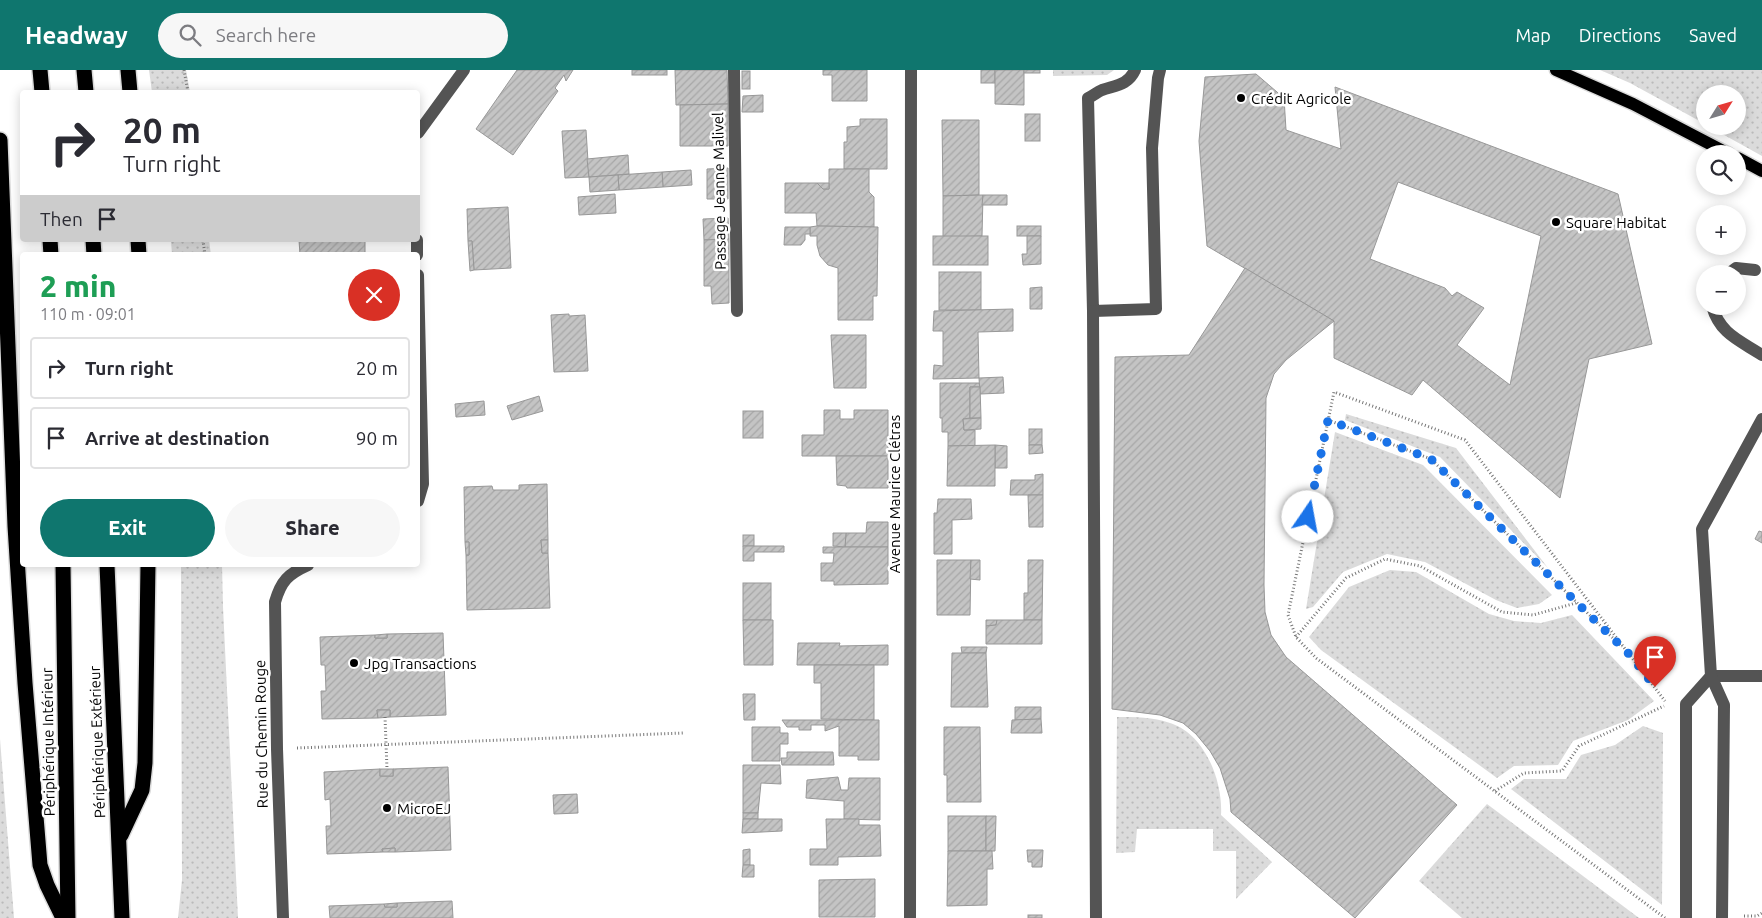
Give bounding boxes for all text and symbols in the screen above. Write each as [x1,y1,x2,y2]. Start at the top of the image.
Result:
search box [158,13,508,58]
icon: search [176,21,204,49]
text: Headway [25,22,128,49]
text: Search here [216,24,316,46]
text: Map [1515,25,1551,45]
text: Directions [1579,25,1661,45]
text: Saved [1689,25,1737,45]
north arrow [1696,85,1746,135]
map controls [1696,85,1746,315]
place label: Crédit Agricole [1251,90,1352,107]
marker: Crédit Agricole [1235,92,1247,104]
icon: right [40,110,105,175]
text: 20 m [123,110,201,150]
street label: Passage Jeanne Malivel [709,112,729,270]
button: search [1696,145,1746,195]
text: Turn right [123,151,221,176]
icon: arrive [93,205,121,233]
button: + [1696,205,1746,255]
text: Then [40,208,83,230]
place label: Square Habitat [1566,214,1666,231]
marker: Square Habitat [1550,216,1562,228]
button: − [1696,265,1746,315]
text: 2 min [40,269,116,303]
button: close [348,269,400,321]
text: 110 m · 09:01 [40,305,136,323]
icon: right [42,354,70,382]
text: Turn right [85,357,173,379]
text: 20 m [356,357,398,379]
street label: Avenue Maurice Clétras [886,415,903,573]
icon: arrive [42,424,70,452]
text: Arrive at destination [85,427,270,449]
text: 90 m [356,427,398,449]
position arrow [1281,490,1333,542]
button: Exit [40,499,215,557]
button: Share [225,499,400,557]
pin [1634,636,1676,687]
icon: arrive [1641,643,1669,671]
place label: Jpg Transactions [364,655,477,672]
marker: Jpg Transactions [348,657,360,669]
street label: Rue du Chemin Rouge [251,660,271,808]
street label: Périphérique Extérieur [86,665,108,818]
street label: Périphérique Intérieur [38,667,58,816]
place label: MicroEJ [397,800,451,817]
marker: MicroEJ [381,802,393,814]

